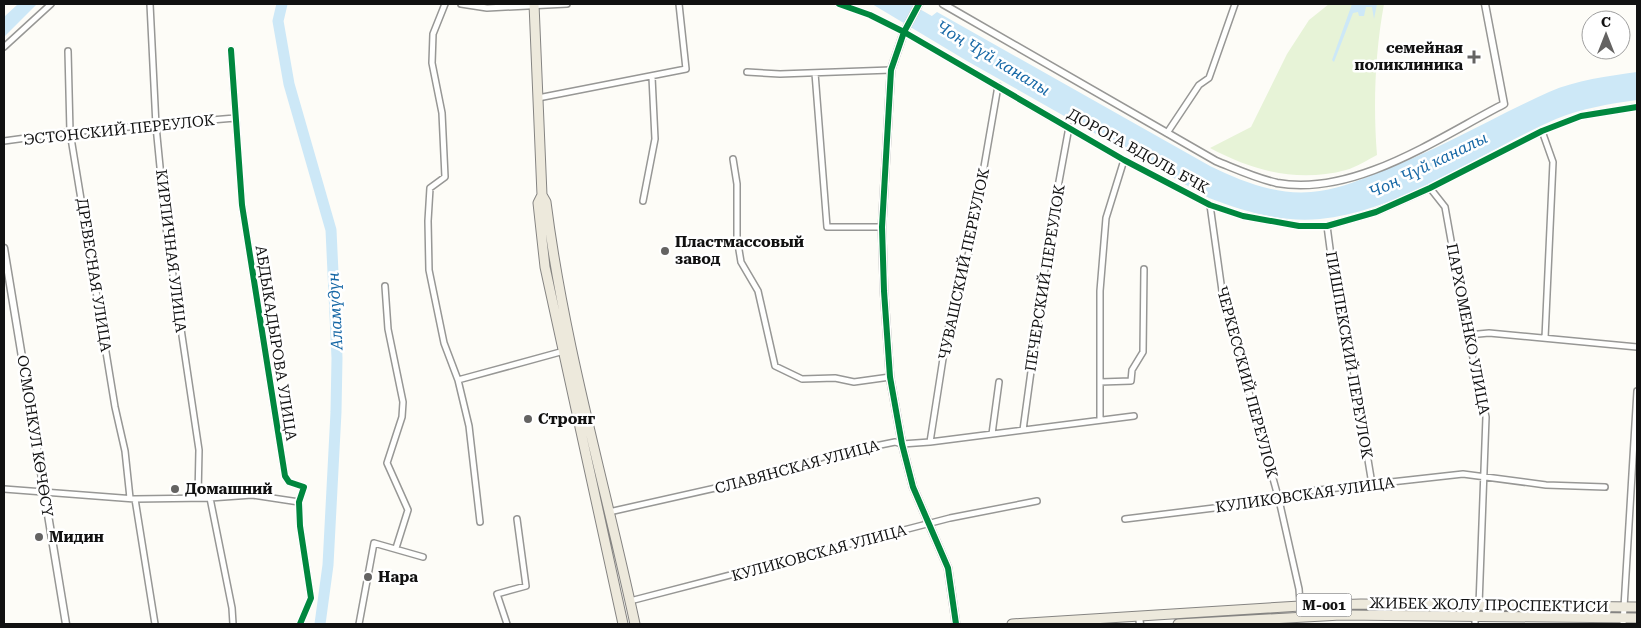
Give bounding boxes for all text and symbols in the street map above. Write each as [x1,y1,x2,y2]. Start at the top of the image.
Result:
north arrow [1581,10,1631,60]
text: С [1601,14,1611,30]
water label: Чоң Чүй каналы [933,17,1053,99]
place label: семейная поликлиника [1355,39,1464,74]
marker: семейная поликлиника [1467,50,1481,64]
street label: ДОРОГА ВДОЛЬ БЧК [1064,105,1212,197]
street label: ЭСТОНСКИЙ ПЕРЕУЛОК [22,111,216,149]
water label: Чоң Чүй каналы [1366,128,1490,202]
street label: ЧУВАШСКИЙ ПЕРЕУЛОК [935,166,993,362]
street label: КИРПИЧНАЯ УЛИЦА [152,168,190,334]
street label: ПЕЧЕРСКИЙ ПЕРЕУЛОК [1021,183,1069,373]
street label: ДРЕВЕСНАЯ УЛИЦА [73,197,115,354]
place label: Пластмассовый завод [675,233,804,268]
street label: ПАРХОМЕНКО УЛИЦА [1443,242,1494,417]
street label: АБДЫКАДЫРОВА УЛИЦА [252,244,300,443]
marker: Пластмассовый завод [659,245,671,257]
street label: ПИШПЕКСКИЙ ПЕРЕУЛОК [1322,250,1376,460]
water label: Аламүдүн [323,272,347,351]
street label: ЧЕРКЕССКИЙ ПЕРЕУЛОК [1213,284,1281,480]
street label: ОСМОНКУЛ КӨЧӨСҮ [13,354,57,519]
place label: Стронг [538,410,595,428]
marker: Стронг [522,413,534,425]
street label: СЛАВЯНСКАЯ УЛИЦА [713,436,882,498]
street label: КУЛИКОВСКАЯ УЛИЦА [1214,473,1396,516]
place label: Домашний [185,480,273,498]
marker: Домашний [169,483,181,495]
street label: КУЛИКОВСКАЯ УЛИЦА [730,521,909,585]
place label: Мидин [49,528,104,546]
marker: Мидин [33,531,45,543]
place label: Нара [378,568,418,586]
marker: Нара [362,571,374,583]
road number: М-001 [1296,594,1352,616]
street label: ЖИБЕК ЖОЛУ ПРОСПЕКТИСИ [1369,594,1609,616]

